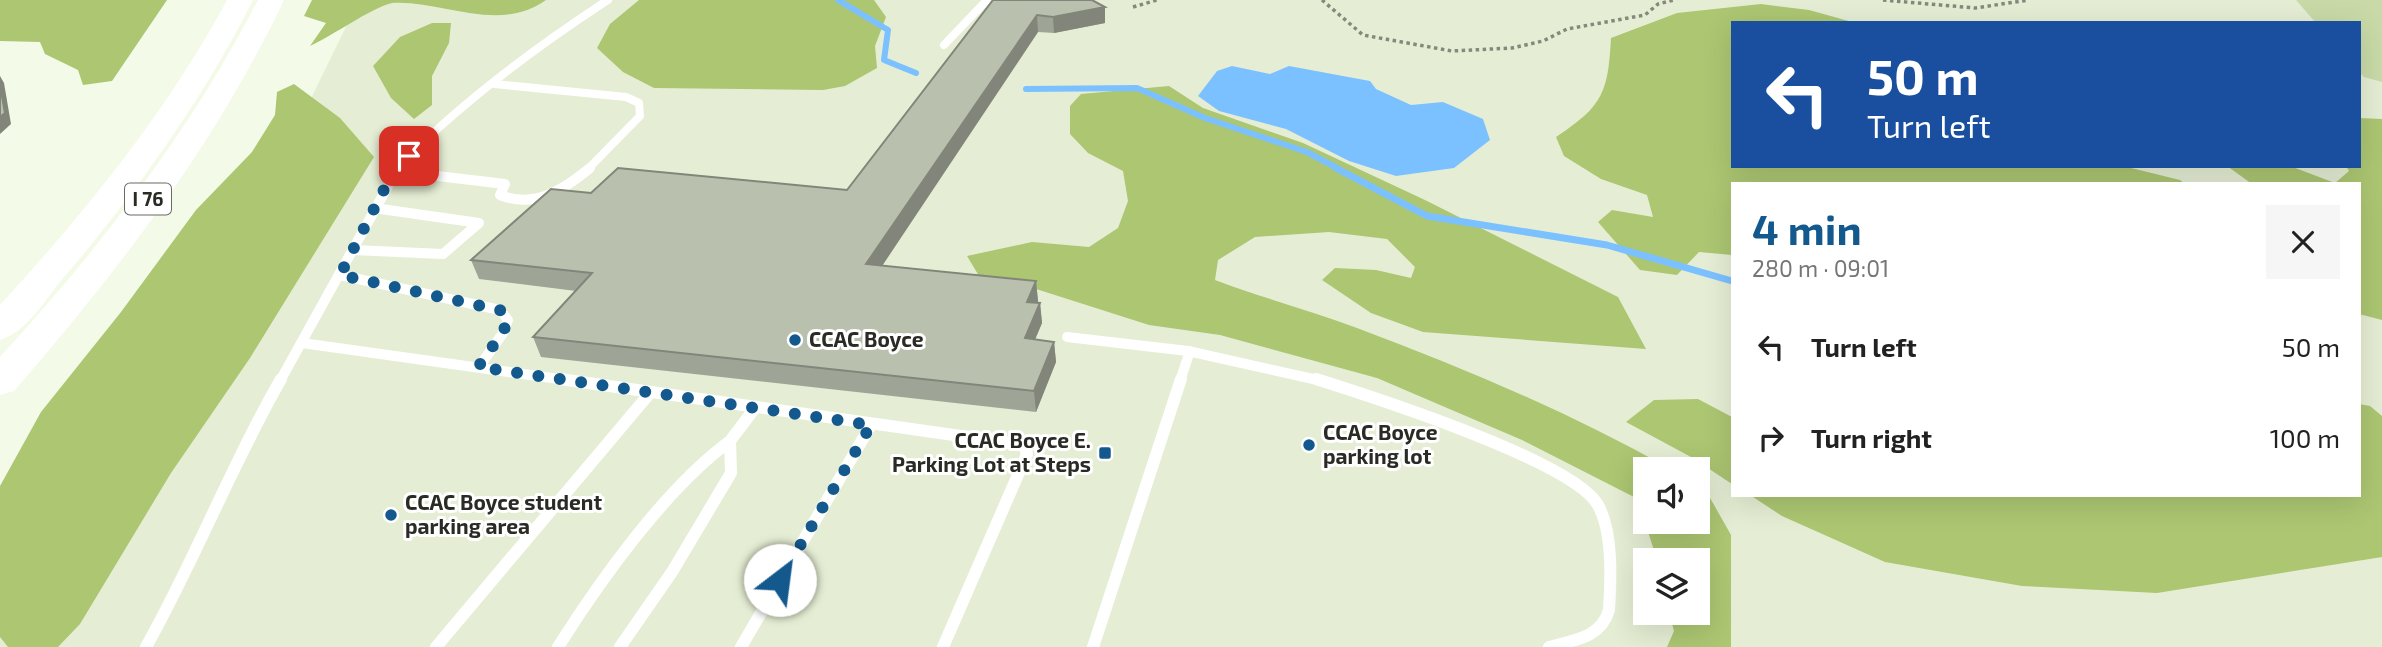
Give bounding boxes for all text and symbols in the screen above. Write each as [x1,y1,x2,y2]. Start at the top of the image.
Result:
text: 50 m [1867,46,1979,105]
icon: left [1752,49,1843,140]
text: Turn left [1867,106,1991,144]
pin [379,126,439,186]
icon: arrive [390,137,428,175]
road number: I 76 [125,183,171,214]
text: 4 min [1752,203,1862,253]
button: close [2266,205,2340,279]
text: 280 m · 09:01 [1752,254,1889,282]
place label: CCAC Boyce [809,326,924,352]
icon: left [1752,328,1790,366]
text: Turn left [1811,331,1917,362]
text: 50 m [2282,331,2340,362]
marker: CCAC Boyce [787,332,803,348]
place label: CCAC Boyce parking lot [1323,419,1438,468]
icon: right [1752,419,1790,457]
text: Turn right [1811,422,1932,453]
text: 100 m [2270,422,2340,453]
place label: CCAC Boyce E. Parking Lot at Steps [892,427,1091,476]
marker: CCAC Boyce parking lot [1301,437,1317,453]
marker: CCAC Boyce E. Parking Lot at Steps [1097,445,1113,461]
map controls [1633,457,1710,625]
button: sound [1633,457,1710,534]
place label: CCAC Boyce student parking area [405,489,602,538]
marker: CCAC Boyce student parking area [383,507,399,523]
position arrow [743,543,817,617]
button: layers [1633,548,1710,625]

